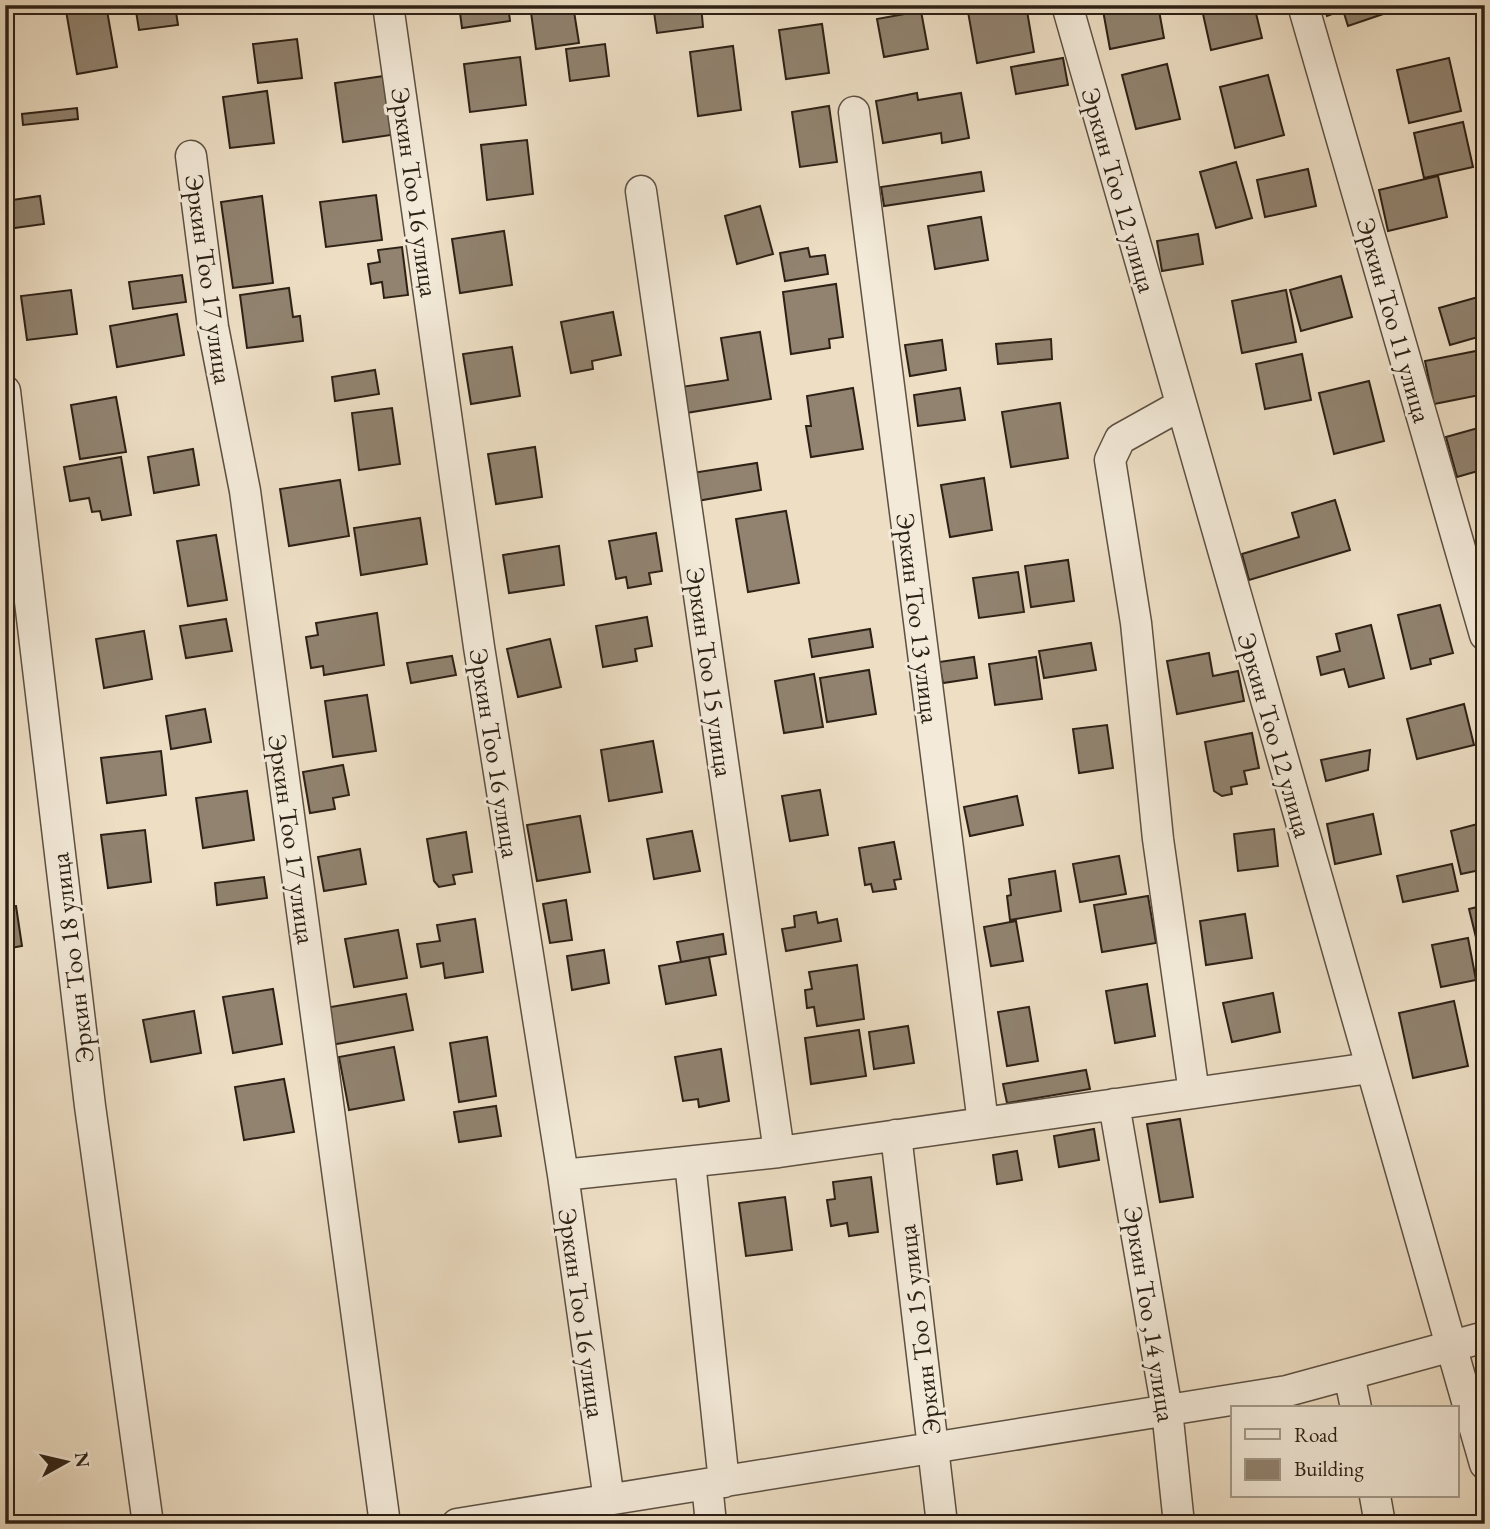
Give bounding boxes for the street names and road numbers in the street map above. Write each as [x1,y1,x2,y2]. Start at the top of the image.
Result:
street label: Эркин Тоо 12 улица [1073,84,1165,297]
street label: Эркин Тоо 16 улица [383,85,447,300]
street label: Эркин Тоо 17 улица [177,172,241,387]
street label: Эркин Тоо 11 улица [1348,214,1440,427]
street label: Эркин Тоо 13 улица [888,511,948,726]
street label: Эркин Тоо 15 улица [678,565,742,780]
street label: Эркин Тоо 12 улица [1229,629,1321,842]
street label: Эркин Тоо 16 улица [462,646,528,861]
street label: Эркин Тоо 17 улица [260,732,324,947]
street label: Эркин Тоо 18 улица [42,850,102,1065]
street label: Эркин Тоо ,14 улица [1116,1204,1184,1425]
street label: Эркин Тоо 16 улица [550,1206,614,1421]
street label: Эркин Тоо 15 улица [889,1222,949,1437]

